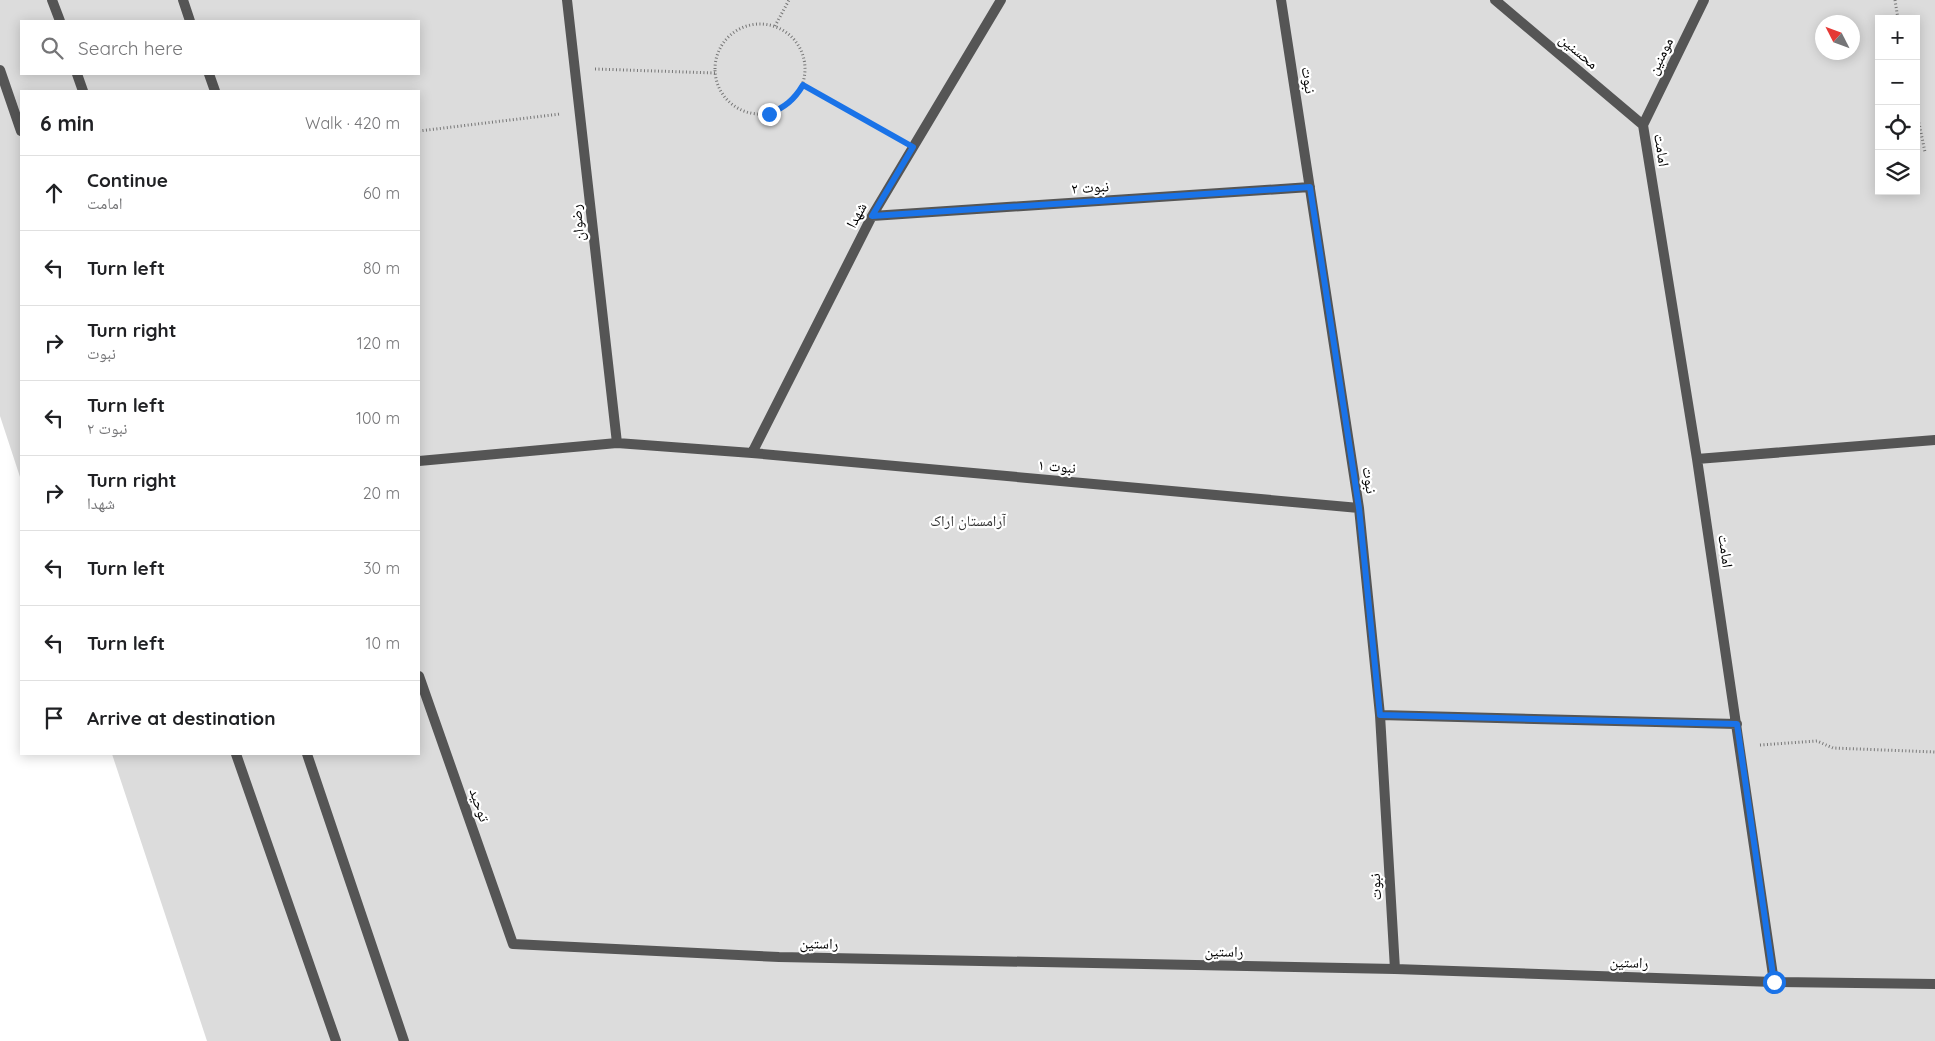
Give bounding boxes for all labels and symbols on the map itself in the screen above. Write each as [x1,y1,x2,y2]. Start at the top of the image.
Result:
north arrow [1815,15,1860,60]
street label: محسنین [1555,29,1603,74]
street label: مومنین [1643,34,1678,78]
street label: نبوت [1297,65,1321,95]
route end [758,103,781,126]
street label: امامت [1650,132,1674,168]
street label: نبوت ۲ [1070,176,1110,198]
street label: شهدا [841,199,871,231]
street label: رضوان [566,203,589,242]
street label: نبوت ۱ [1037,455,1077,477]
street label: نبوت [1358,465,1382,495]
park label: آرامستان اراک [930,511,1007,531]
street label: امامت [1714,533,1738,569]
street label: توحید [465,786,495,825]
street label: نبوت [1365,873,1385,901]
street label: راستین [799,933,839,954]
street label: راستین [1204,941,1244,962]
street label: راستین [1609,952,1649,973]
route start [1763,971,1786,994]

